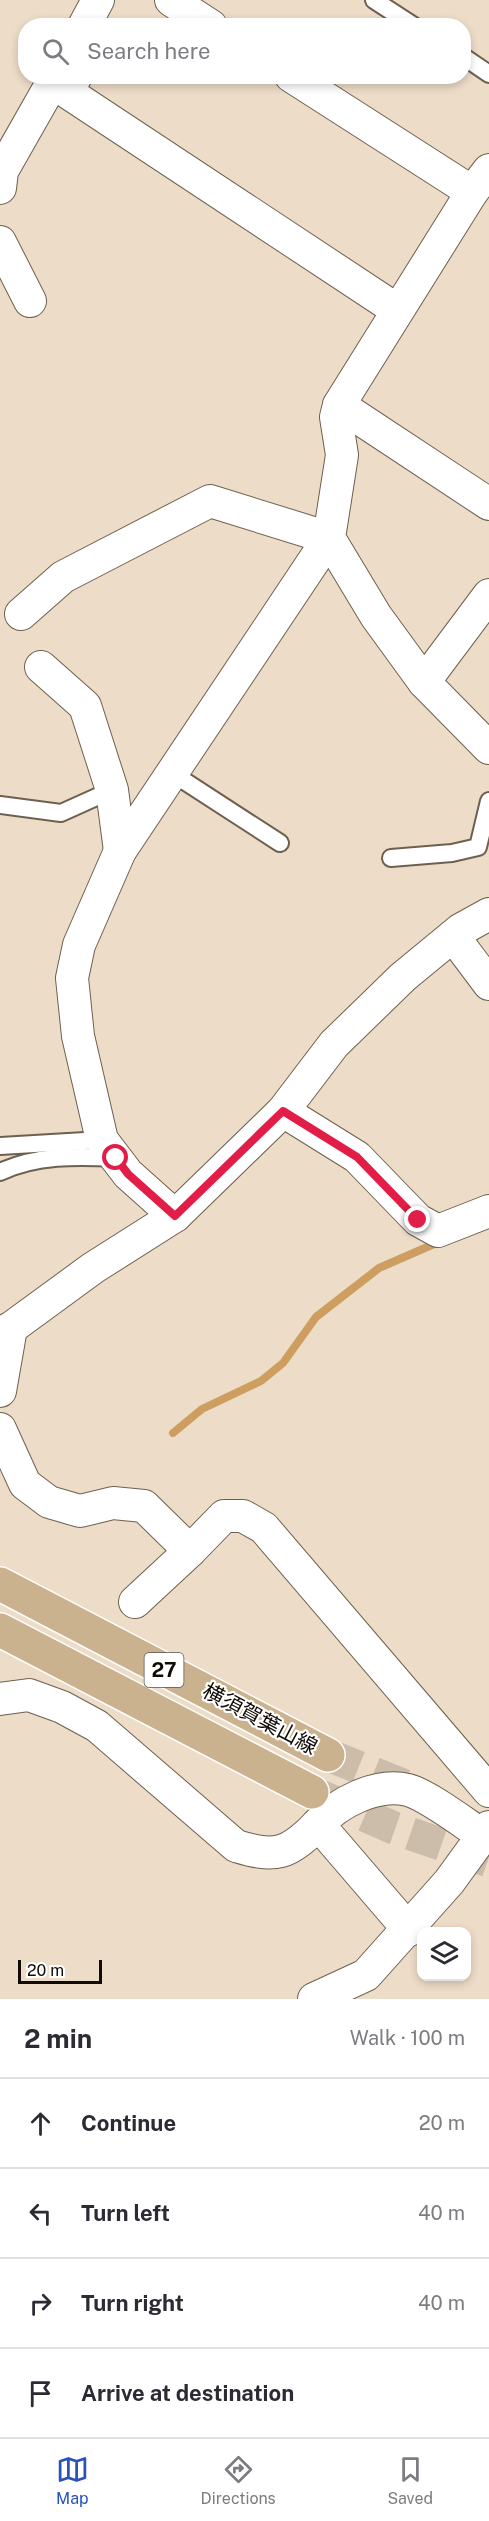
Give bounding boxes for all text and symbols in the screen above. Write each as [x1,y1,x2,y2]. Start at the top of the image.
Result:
search box [18,18,471,84]
icon: search [39,35,72,68]
text: Search here [87,38,211,64]
route start [102,1144,128,1170]
route end [404,1206,430,1232]
road number: 27 [144,1653,184,1687]
street label: 横須賀葉山線 [199,1678,322,1759]
map controls [417,1927,471,1981]
button: layers [417,1927,471,1981]
scale bar [18,1957,102,1984]
text: 20 m [27,1961,64,1980]
text: 2 min [24,2023,92,2054]
text: Walk · 100 m [350,2026,465,2050]
icon: ahead [24,2107,57,2140]
text: Continue [81,2110,176,2136]
text: 20 m [419,2111,465,2135]
icon: left [24,2197,57,2230]
text: Turn left [81,2200,170,2226]
text: 40 m [418,2201,465,2225]
icon: right [24,2287,57,2320]
text: Turn right [81,2290,184,2316]
text: 40 m [418,2291,465,2315]
icon: arrive [24,2377,57,2410]
text: Arrive at destination [81,2380,294,2406]
tab: Map [56,2453,89,2508]
tab: Directions [201,2453,276,2508]
tab: Saved [387,2453,433,2508]

